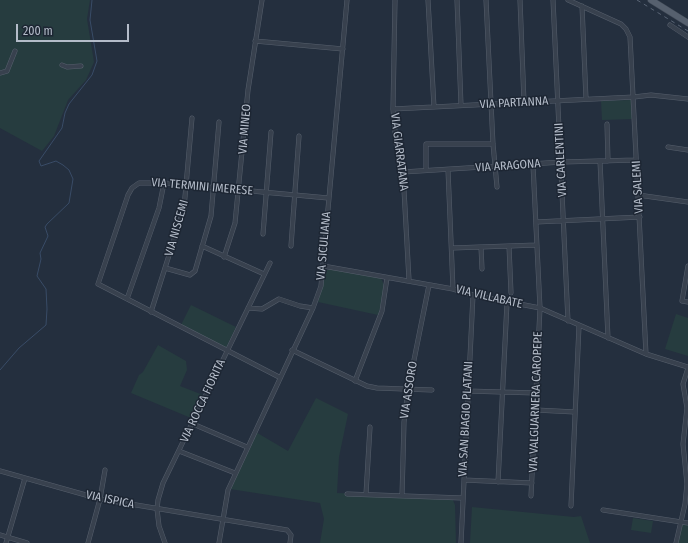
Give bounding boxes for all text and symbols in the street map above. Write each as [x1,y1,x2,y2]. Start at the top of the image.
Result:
scale bar [18,16,131,42]
text: 200 m [23,24,53,38]
street label: VIA PARTANNA [479,94,549,112]
street label: VIA MINEO [236,103,254,155]
street label: VIA GIARRATANA [387,112,411,192]
street label: VIA CARLENTINI [552,122,570,198]
street label: VIA ARAGONA [475,157,541,175]
street label: VIA SALEMI [629,160,647,214]
street label: VIA TERMINI IMERESE [151,175,253,199]
street label: VIA NISCEMI [162,198,192,258]
street label: VIA SICULIANA [314,211,334,281]
street label: VIA VILLABATE [454,282,524,312]
street label: VIA VALGUARNERA CAROPEPE [526,331,546,473]
street label: VIA ROCCA FIORITA [177,357,229,445]
street label: VIA ASSORO [397,360,421,420]
street label: VIA SAN BIAGIO PLATANI [456,361,476,477]
street label: VIA ISPICA [84,488,136,512]

